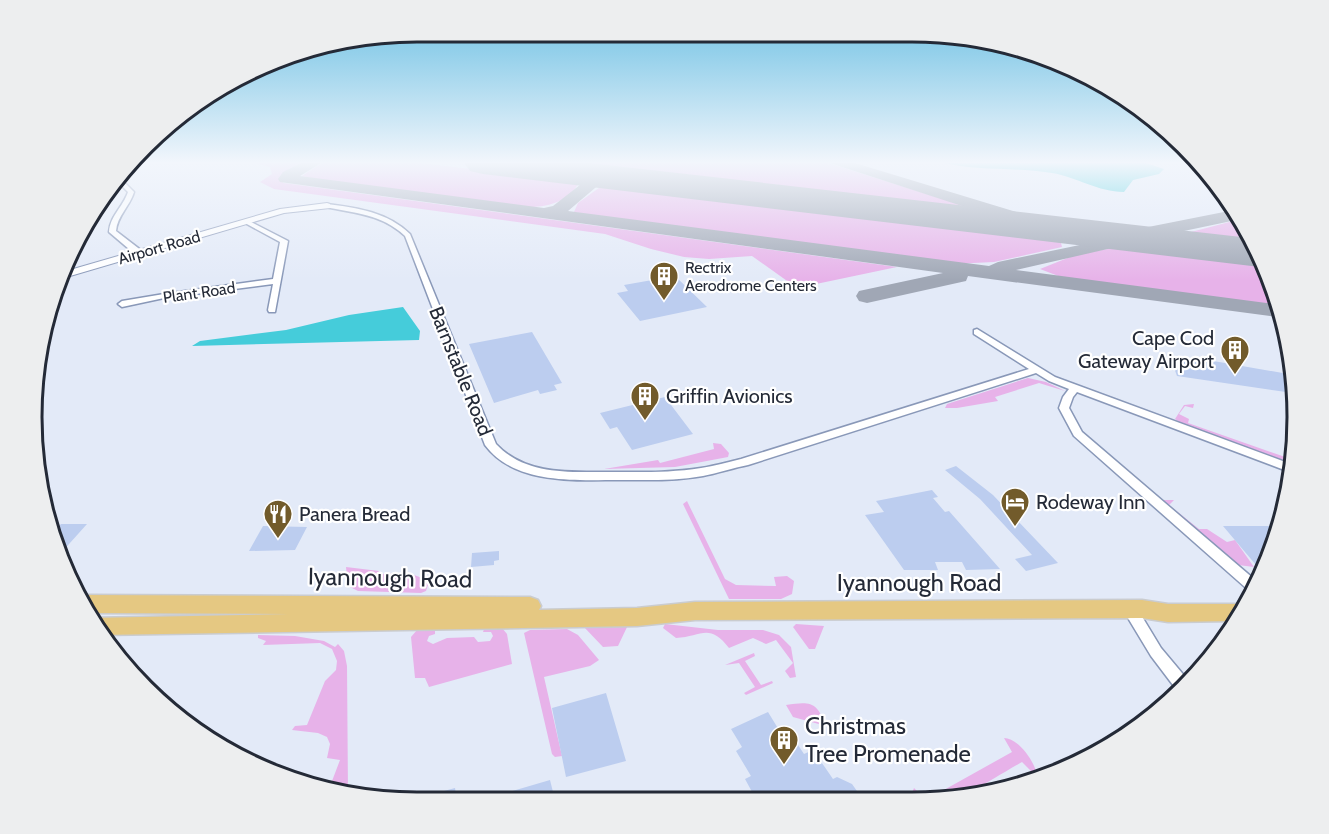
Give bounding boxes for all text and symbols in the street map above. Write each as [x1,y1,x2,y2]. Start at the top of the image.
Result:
street label: Airport Road [116,227,203,268]
place label: Rectrix Aerodrome Centers [685,258,817,295]
building icon: Rectrix Aerodrome Centers [648,260,680,302]
street label: Plant Road [162,278,237,307]
street label: Barnstable Road [424,303,498,439]
place label: Cape Cod Gateway Airport [1078,326,1214,373]
building icon: Cape Cod Gateway Airport [1219,334,1251,376]
building icon: Griffin Avionics [629,380,661,422]
place label: Griffin Avionics [666,384,793,408]
hotel icon: Rodeway Inn [999,486,1031,528]
place label: Rodeway Inn [1036,490,1146,514]
restaurant icon: Panera Bread [262,498,294,540]
place label: Panera Bread [299,502,410,526]
street label: Iyannough Road [308,562,472,593]
street label: Iyannough Road [837,568,1001,597]
place label: Christmas Tree Promenade [805,711,971,768]
building icon: Christmas Tree Promenade [768,724,800,766]

